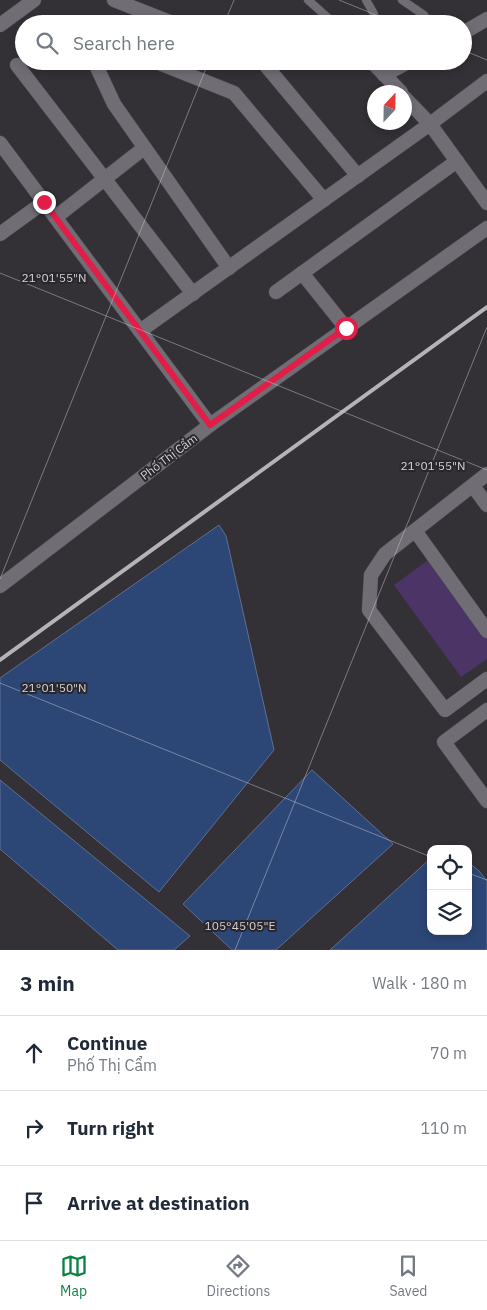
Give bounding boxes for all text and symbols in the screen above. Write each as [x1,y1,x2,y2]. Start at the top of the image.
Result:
search box [15,15,472,70]
icon: search [33,29,61,57]
text: Search here [73,31,175,55]
north arrow [367,85,412,130]
route end [33,191,56,214]
text: 21°01'55"N [21,270,87,285]
route start [335,317,358,340]
street label: Phố Thị Cẩm [137,430,200,483]
text: 21°01'55"N [400,458,466,473]
text: 21°01'50"N [21,680,87,695]
map controls [427,845,472,935]
button: locate [427,845,472,890]
button: layers [427,890,472,935]
text: 105°45'05"E [205,918,275,933]
text: 3 min [20,969,75,997]
text: Walk · 180 m [372,973,467,993]
text: Continue [67,1031,147,1055]
icon: ahead [20,1039,48,1067]
text: 70 m [430,1043,467,1063]
text: Phố Thị Cẩm [67,1055,157,1075]
icon: right [20,1114,48,1142]
text: Turn right [67,1116,154,1140]
text: 110 m [420,1118,467,1138]
icon: arrive [20,1189,48,1217]
text: Arrive at destination [67,1191,250,1215]
tab: Map [60,1252,88,1300]
tab: Directions [207,1252,270,1300]
tab: Saved [389,1252,427,1300]

